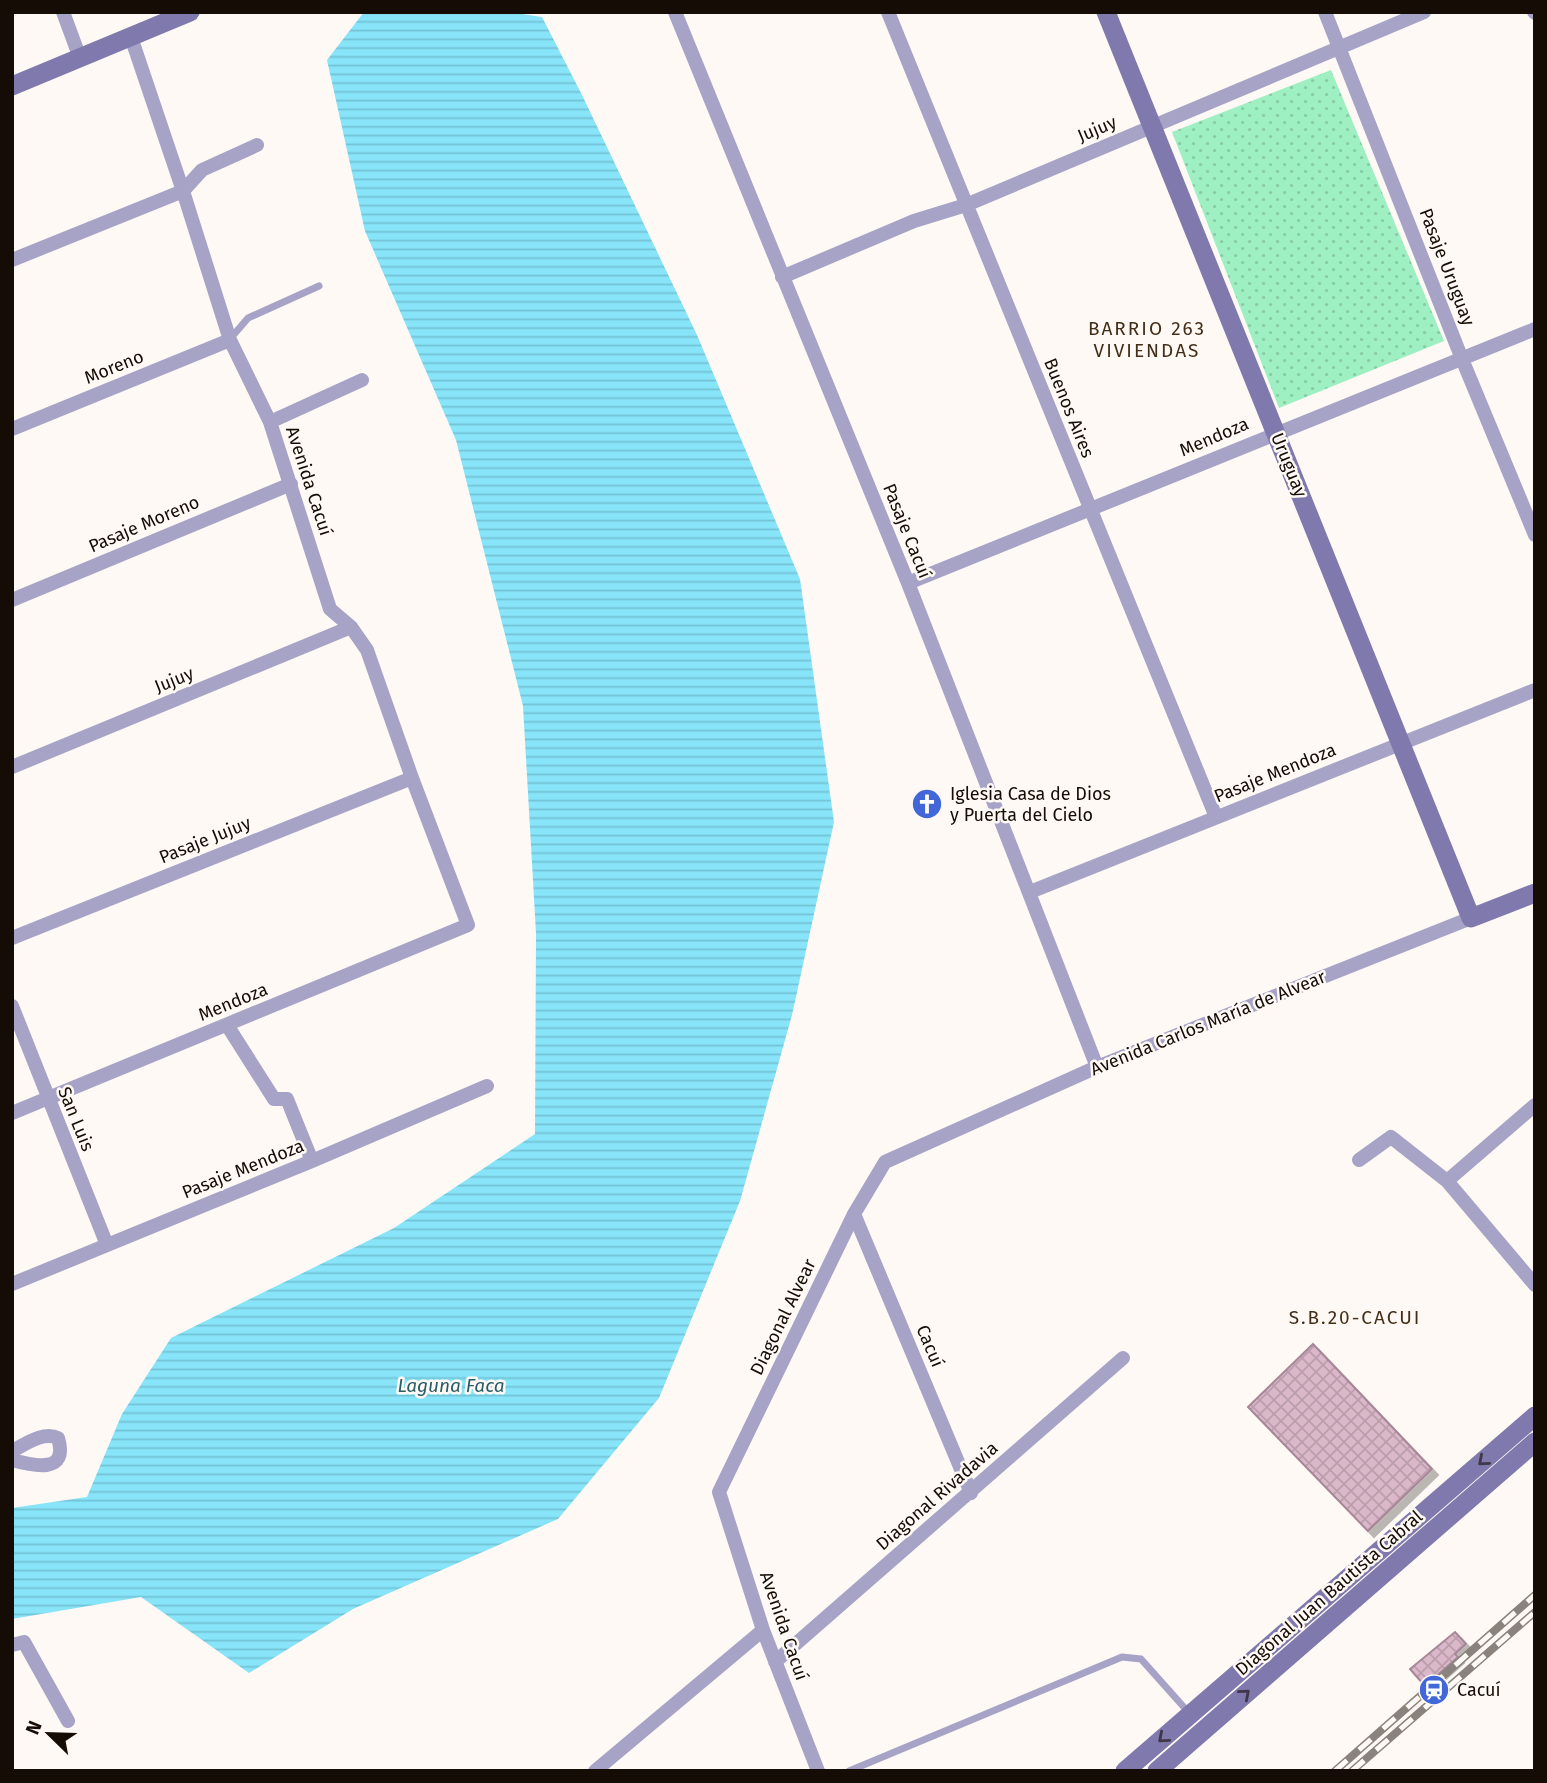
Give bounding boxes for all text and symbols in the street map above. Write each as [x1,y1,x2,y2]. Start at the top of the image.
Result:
street label: Jujuy [1074,111,1120,147]
street label: Pasaje Uruguay [1415,205,1480,329]
district label: BARRIO 263 VIVIENDAS [1088,317,1206,362]
street label: Moreno [81,345,147,389]
street label: Buenos Aires [1039,355,1099,461]
street label: Mendoza [1176,413,1252,461]
street label: Avenida Cacuí [281,424,337,538]
street label: Uruguay [1266,430,1312,500]
street label: Pasaje Cacuí [878,480,936,582]
street label: Pasaje Moreno [85,491,203,557]
street label: Jujuy [151,662,197,698]
street label: Pasaje Mendoza [1211,739,1339,807]
place label: Iglesia Casa de Dios y Puerta del Cielo [950,783,1111,826]
church icon: Iglesia Casa de Dios y Puerta del Cielo [910,787,944,821]
street label: Pasaje Jujuy [156,812,254,868]
street label: Avenida Carlos María de Alvear [1087,966,1329,1080]
street label: Mendoza [195,978,271,1026]
street label: San Luis [53,1084,99,1154]
street label: Pasaje Mendoza [179,1135,307,1203]
street label: Diagonal Alvear [745,1255,821,1379]
district label: S.B.20-CACUI [1289,1306,1421,1329]
street label: Cacuí [911,1322,949,1370]
water label: Laguna Faca [397,1374,505,1397]
street label: Diagonal Rivadavia [872,1437,1002,1555]
one-way arrow [1478,1453,1491,1465]
street label: Diagonal Juan Bautista Cabral [1231,1506,1427,1680]
street label: Avenida Cacuí [755,1569,813,1683]
station icon: Cacuí [1417,1673,1451,1707]
place label: Cacuí [1457,1679,1501,1701]
one-way arrow [1237,1690,1250,1702]
north arrow [14,1699,84,1769]
text: N [21,1717,47,1738]
one-way arrow [1158,1729,1171,1742]

